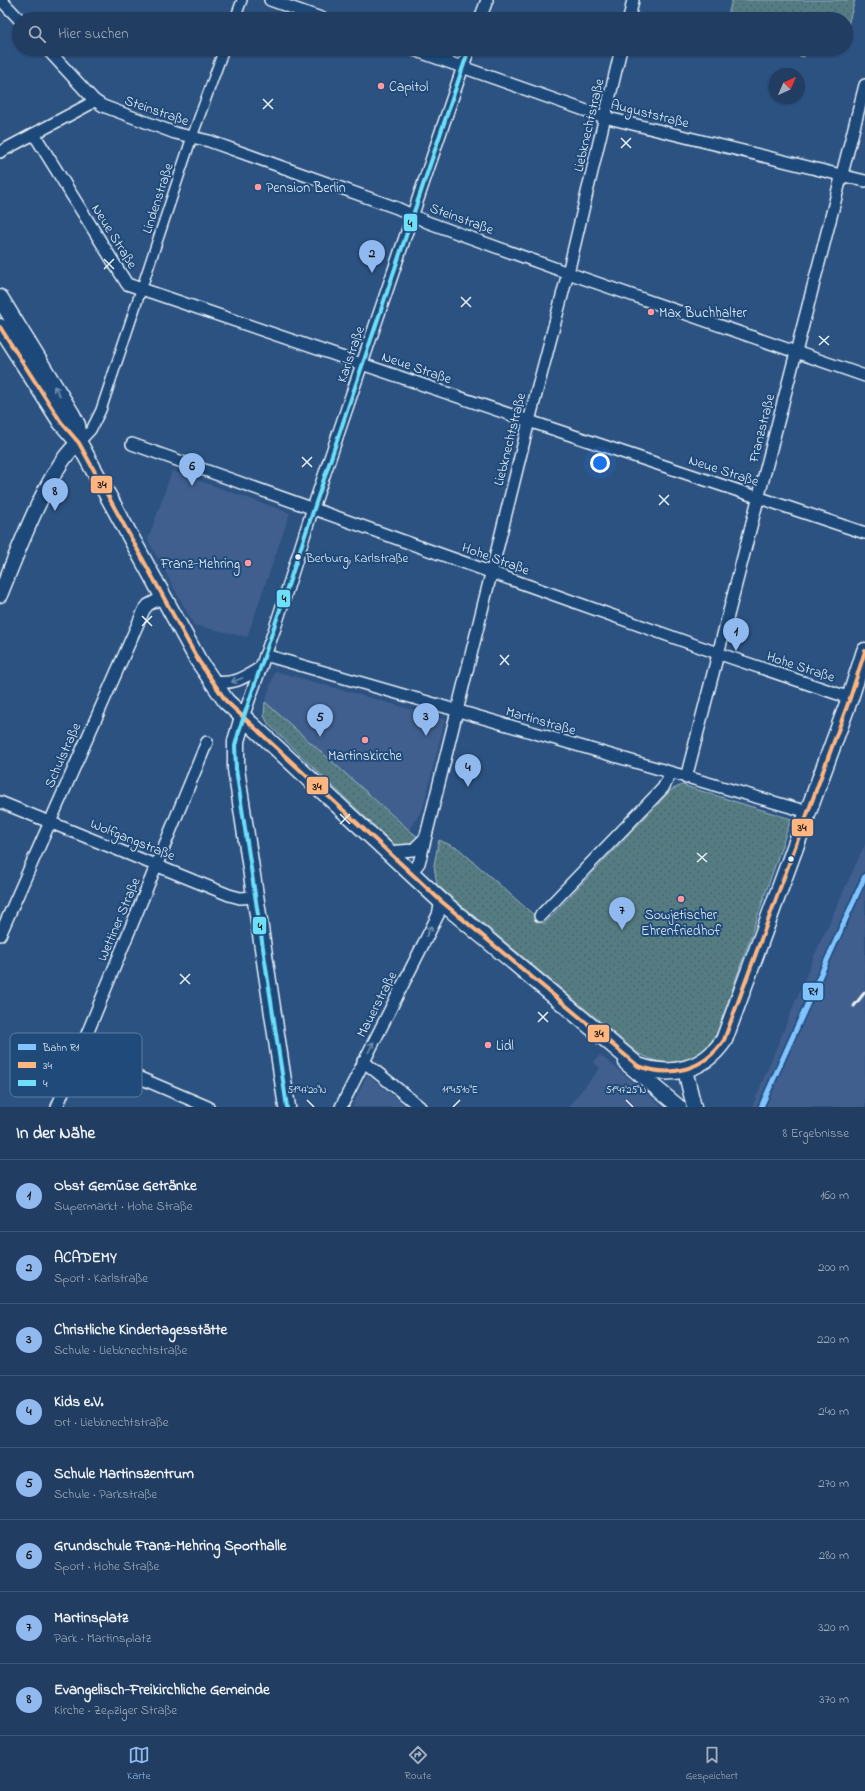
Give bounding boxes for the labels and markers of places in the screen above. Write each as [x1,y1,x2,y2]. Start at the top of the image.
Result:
place label: Capitol [389,77,428,98]
marker: Capitol [376,81,386,91]
place label: Pension Berlin [266,178,346,199]
marker: Pension Berlin [253,182,263,192]
pin: 2 [359,240,385,273]
place label: Max Buchhalter [659,303,748,324]
marker: Max Buchhalter [646,307,656,317]
pin: 6 [179,453,205,486]
pin: 8 [42,478,68,511]
place label: Berburg, Karlstraße [305,549,409,569]
marker: Berburg, Karlstraße [293,552,303,562]
place label: Franz-Mehring [160,554,240,576]
marker: Franz-Mehring [243,558,253,568]
pin: 1 [723,618,749,651]
pin: 3 [413,703,439,736]
pin: 5 [307,704,333,737]
marker: Martinskirche [360,735,370,745]
place label: Martinskirche [328,746,403,767]
pin: 4 [455,754,481,787]
unlabelled marker [786,854,796,864]
marker: Sowjetischer Ehrenfriedhof [676,894,686,904]
pin: 7 [609,897,635,930]
place label: Sowjetischer Ehrenfriedhof [641,905,722,942]
place label: Lidl [496,1036,514,1057]
marker: Lidl [483,1040,493,1050]

